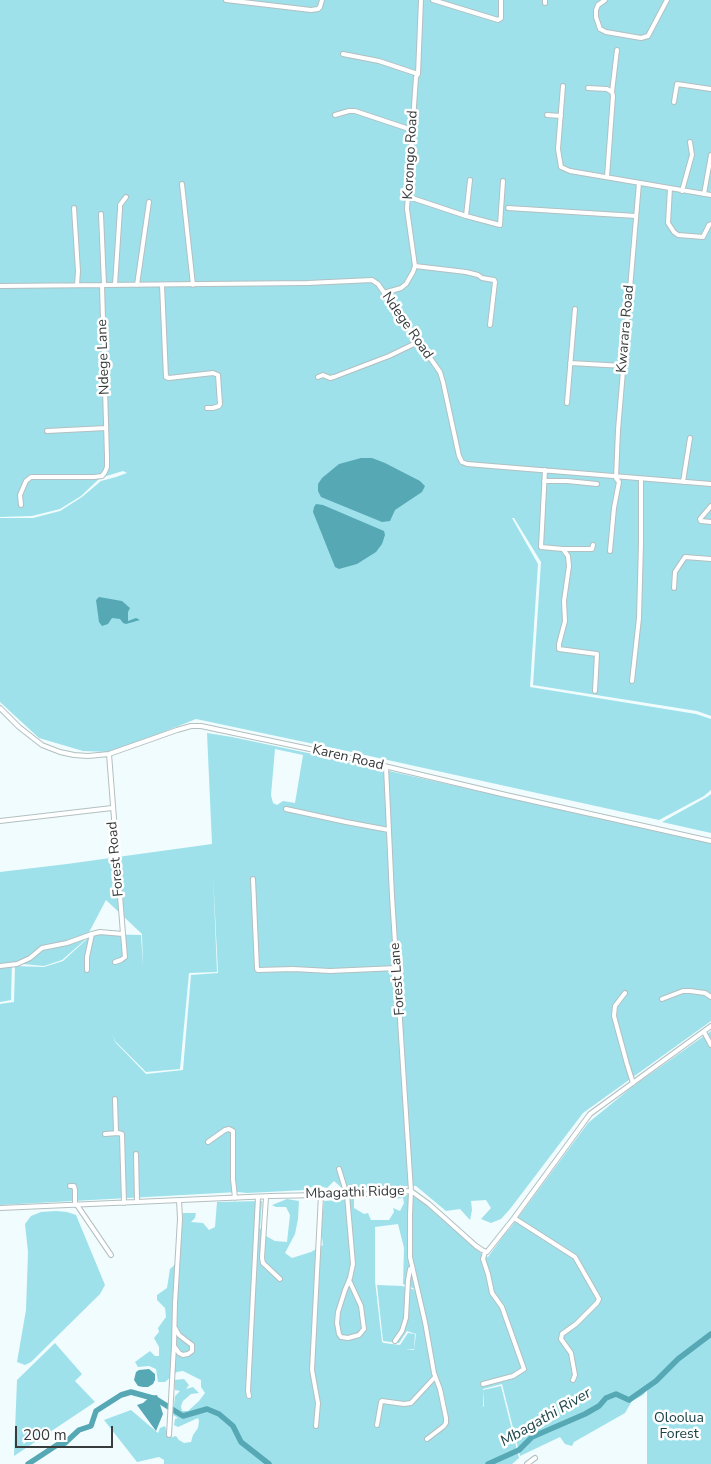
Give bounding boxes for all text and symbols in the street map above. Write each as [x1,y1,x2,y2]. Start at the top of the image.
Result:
street label: Korongo Road [400,110,422,200]
street label: Kwarara Road [614,284,638,374]
street label: Ndege Road [378,289,436,363]
street label: Ndege Lane [94,319,114,395]
street label: Karen Road [311,742,385,774]
street label: Forest Road [104,821,128,897]
street label: Forest Lane [387,942,409,1016]
street label: Mbagathi Ridge [305,1183,405,1203]
water label: Mbagathi River [497,1385,595,1451]
park label: Oloolua Forest [654,1411,704,1444]
scale bar [18,1416,115,1448]
text: 200 m [23,1425,67,1445]

